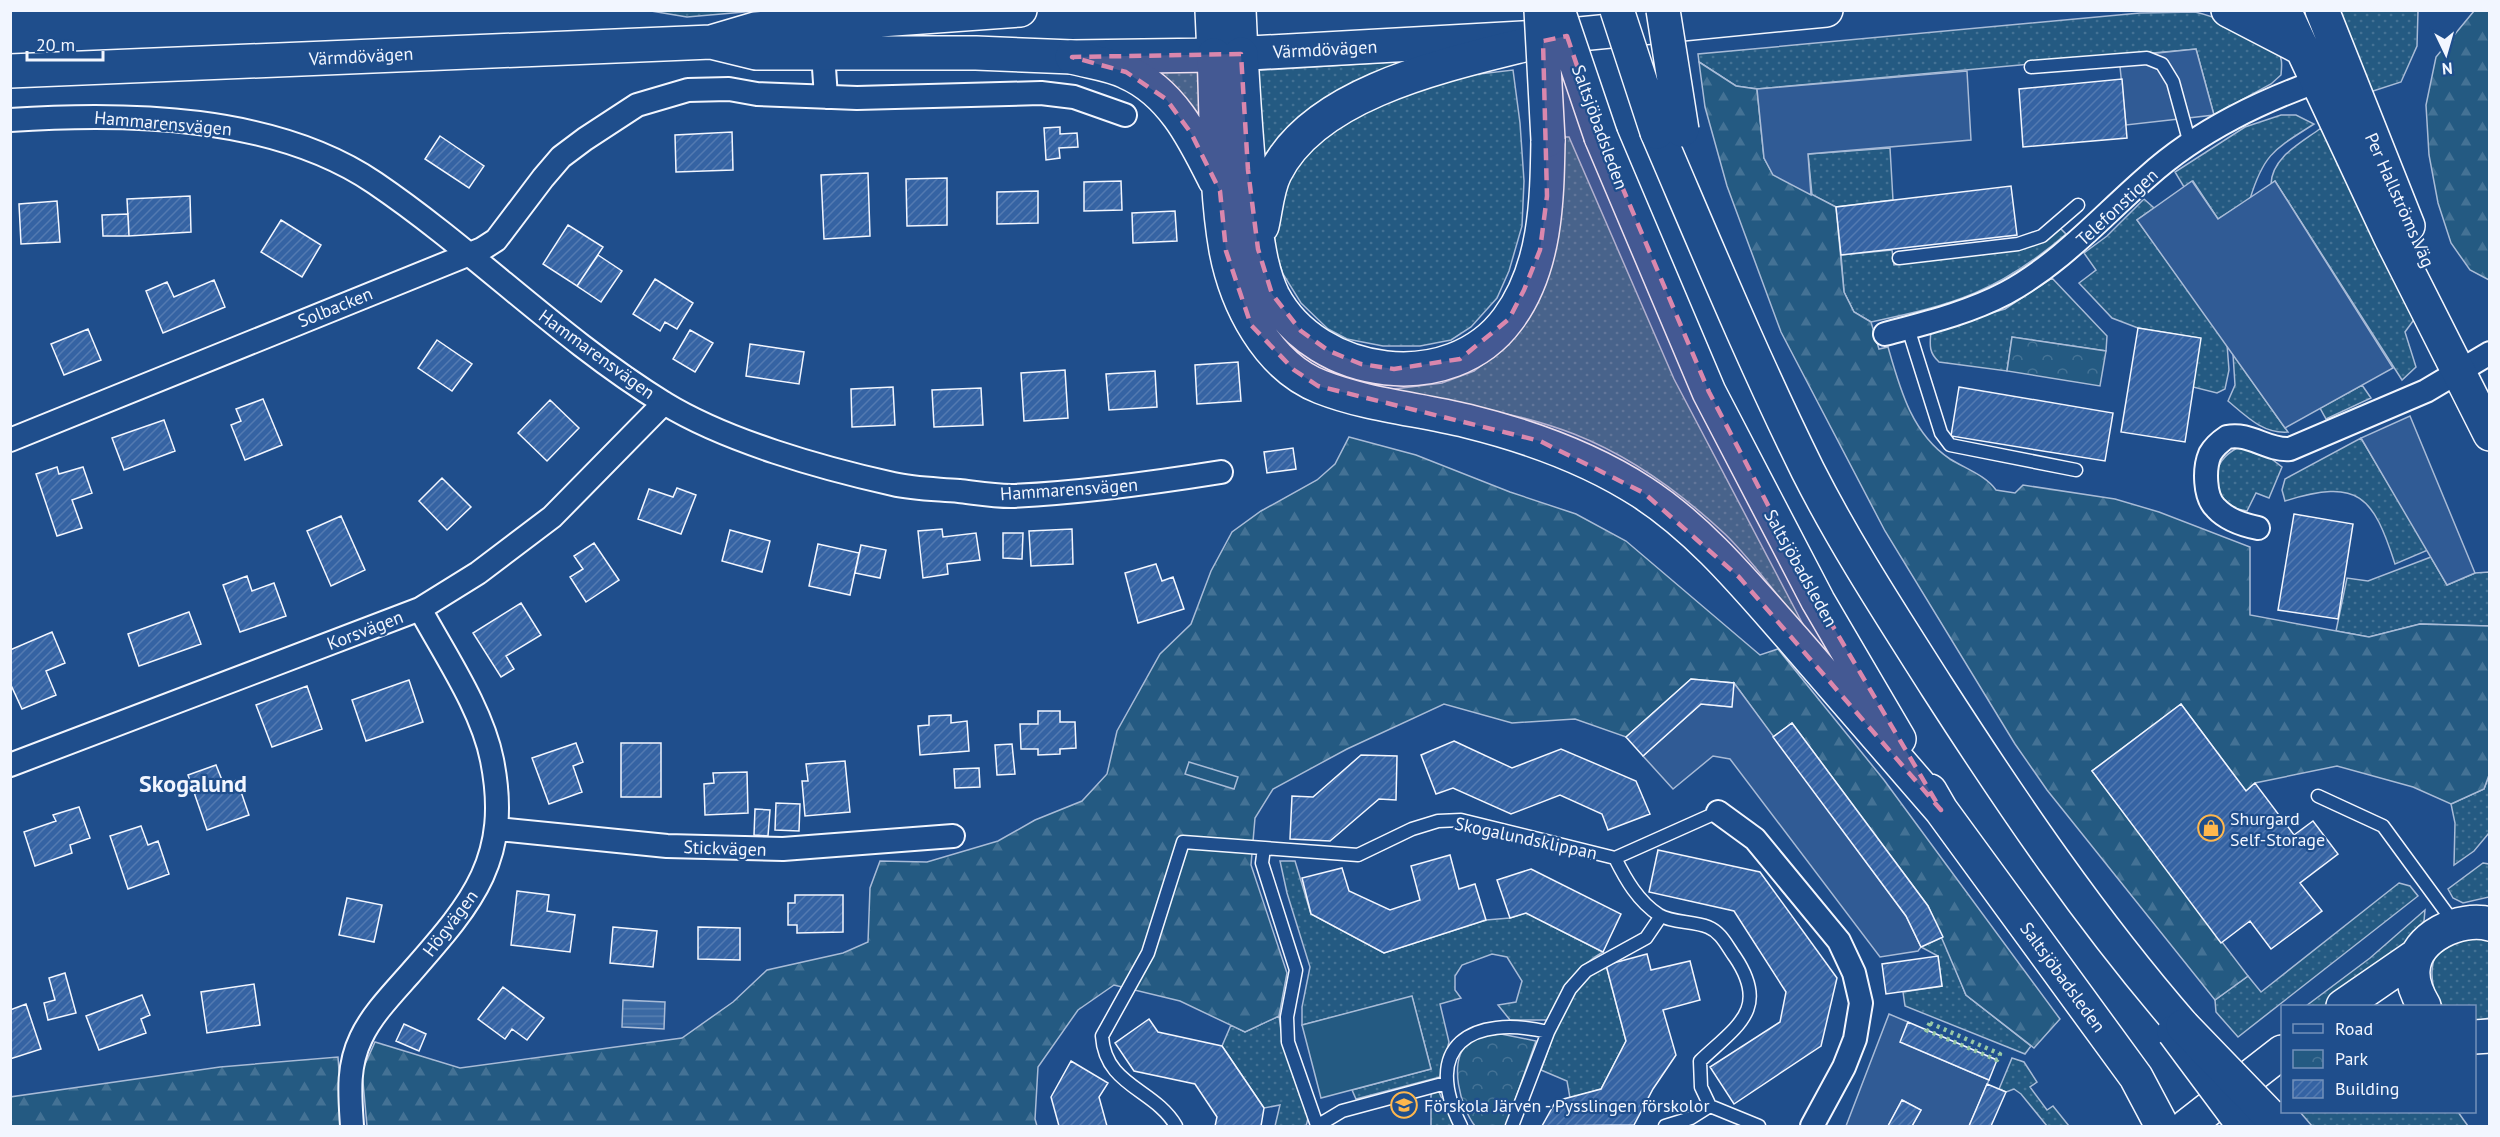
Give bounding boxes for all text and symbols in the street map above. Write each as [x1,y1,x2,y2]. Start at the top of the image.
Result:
scale bar [27,24,104,62]
north arrow [2416,24,2476,84]
text: 20 m [36,33,75,56]
street label: Värmdövägen [1271,35,1378,63]
street label: Värmdövägen [307,42,414,70]
text: N [2441,59,2453,79]
street label: Saltsjöbadsleden [1567,62,1633,192]
street label: Hammarensvägen [93,106,233,140]
street label: Per Hallströms Väg [2360,129,2440,271]
street label: Telefonstigen [2071,163,2163,251]
street label: Solbacken [294,282,376,332]
street label: Hammarensvägen [534,304,660,404]
street label: Hammarensvägen [999,473,1139,505]
street label: Saltsjöbadsleden [1759,505,1843,631]
street label: Korsvägen [324,605,406,655]
district label: Skogalund [139,768,247,799]
place label: Shurgard Self-Storage [2230,807,2325,851]
street label: Skogalundsklippan [1453,812,1599,864]
shop icon: Shurgard Self-Storage [2196,813,2226,843]
street label: Stickvägen [683,835,767,861]
street label: Högvägen [417,885,483,961]
street label: Saltsjöbadsleden [2015,917,2111,1037]
legend [2281,1005,2476,1113]
text: Road [2335,1017,2373,1040]
text: Park [2335,1047,2368,1070]
text: Building [2335,1077,2399,1100]
school or university icon: Förskola Järven - Pysslingen förskolor [1389,1090,1419,1120]
place label: Förskola Järven - Pysslingen förskolor [1424,1094,1710,1117]

